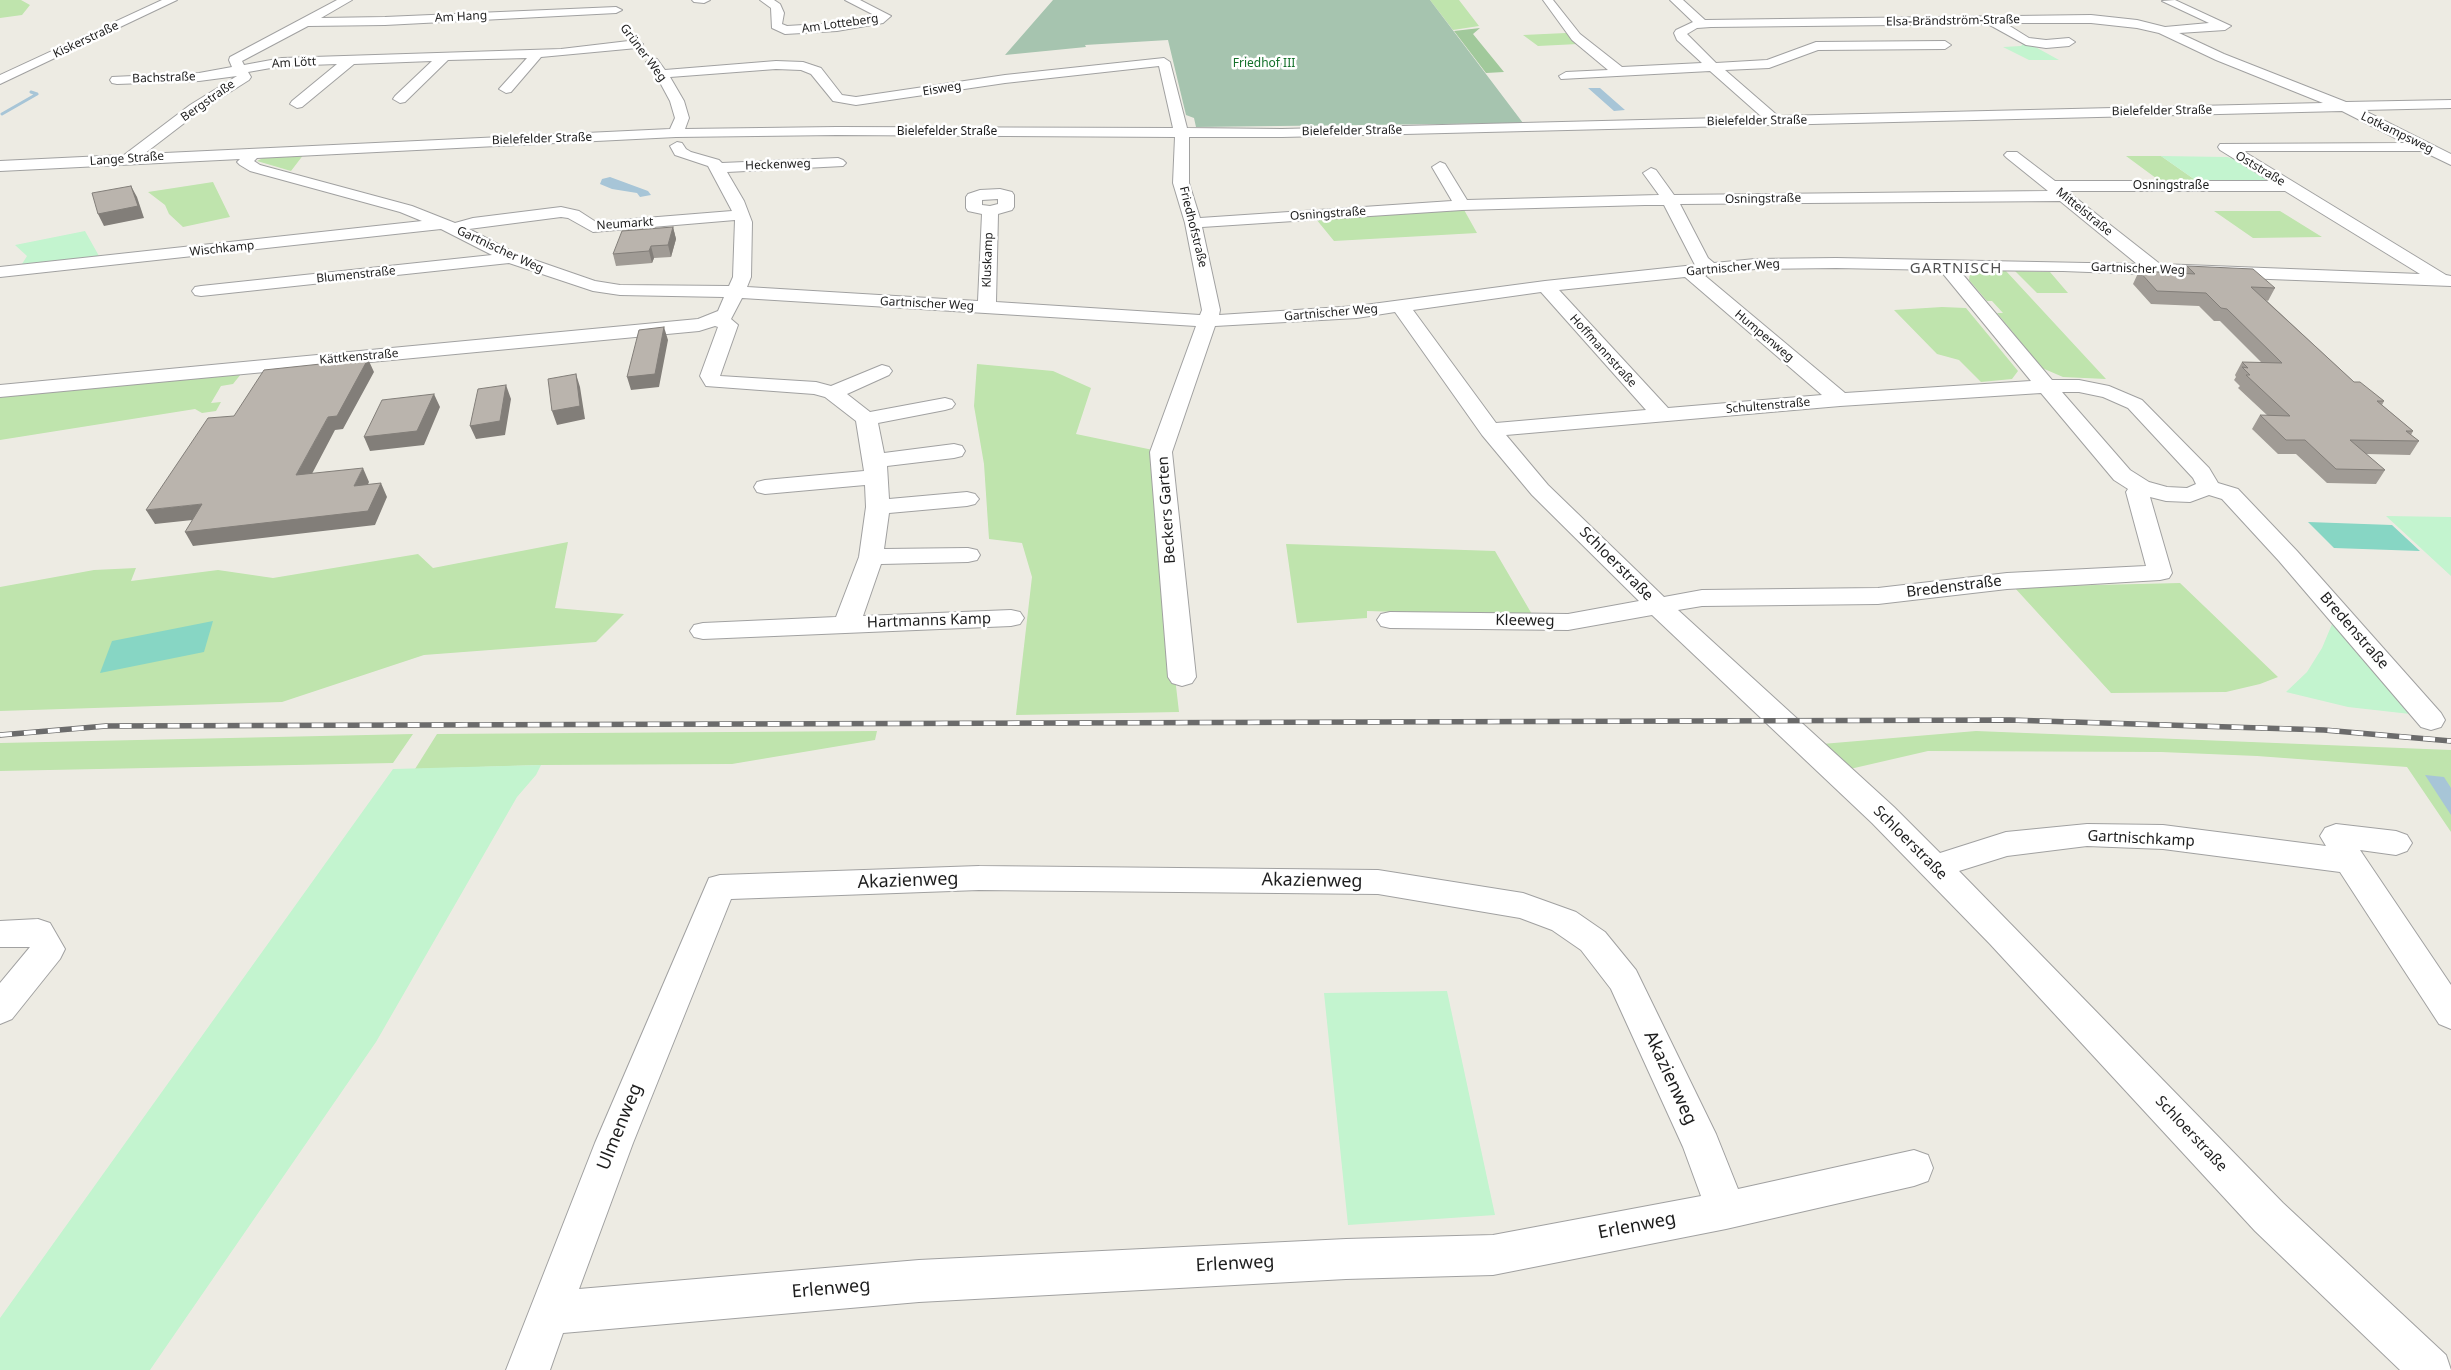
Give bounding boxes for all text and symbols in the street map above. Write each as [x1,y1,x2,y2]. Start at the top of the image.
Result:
street label: Am Hang [434,8,488,26]
street label: Am Lotteberg [801,11,879,37]
street label: Elsa-Brändström-Straße [1886,13,2020,29]
street label: Kiskerstraße [51,19,121,61]
street label: Grüner Weg [617,21,669,85]
street label: Am Lött [272,55,316,71]
park label: Friedhof III [1233,57,1295,71]
street label: Bachstraße [132,70,196,86]
street label: Bergstraße [178,77,238,125]
street label: Eisweg [922,79,962,99]
street label: Bielefelder Straße [2112,103,2212,119]
street label: Lotkampsweg [2358,109,2436,157]
street label: Bielefelder Straße [1707,113,1807,129]
street label: Bielefelder Straße [1302,123,1402,139]
street label: Bielefelder Straße [897,125,997,139]
street label: Bielefelder Straße [492,130,592,148]
street label: Lange Straße [89,149,165,169]
street label: Oststraße [2233,149,2287,189]
street label: Heckenweg [745,157,811,173]
street label: Osningstraße [2133,179,2209,193]
street label: Friedhofstraße [1176,185,1210,269]
street label: Mittelstraße [2053,185,2115,239]
street label: Osningstraße [1725,191,1801,207]
street label: Osningstraße [1289,204,1367,224]
street label: Neumarkt [596,215,654,233]
street label: Gartnischer Weg [454,224,546,276]
street label: Kluskamp [980,232,996,288]
street label: Wischkamp [189,238,255,260]
street label: Gartnischer Weg [1685,257,1781,279]
district label: GARTNISCH [1909,260,2003,278]
street label: Gartnischer Weg [2091,260,2185,278]
street label: Blumenstraße [316,264,396,286]
street label: Gartnischer Weg [880,294,974,314]
street label: Gartnischer Weg [1283,302,1379,324]
street label: Humpenweg [1732,307,1796,365]
street label: Hoffmannstraße [1567,312,1639,390]
street label: Kättkenstraße [319,346,399,368]
street label: Schultenstraße [1725,395,1811,417]
street label: Beckers Garten [1154,456,1180,564]
street label: Schloerstraße [1575,523,1657,605]
street label: Bredenstraße [1905,572,2003,602]
street label: Bredenstraße [2316,589,2392,673]
street label: Hartmanns Kamp [867,610,991,632]
street label: Kleeweg [1495,611,1555,631]
street label: Schloerstraße [1869,802,1951,884]
street label: Gartnischkamp [2087,827,2195,851]
street label: Akazienweg [857,868,959,894]
street label: Akazienweg [1261,869,1363,893]
street label: Akazienweg [1639,1028,1701,1128]
street label: Ulmenweg [593,1081,647,1173]
street label: Schloerstraße [2151,1092,2231,1176]
street label: Erlenweg [1596,1208,1678,1244]
street label: Erlenweg [1195,1251,1275,1277]
street label: Erlenweg [791,1275,871,1303]

